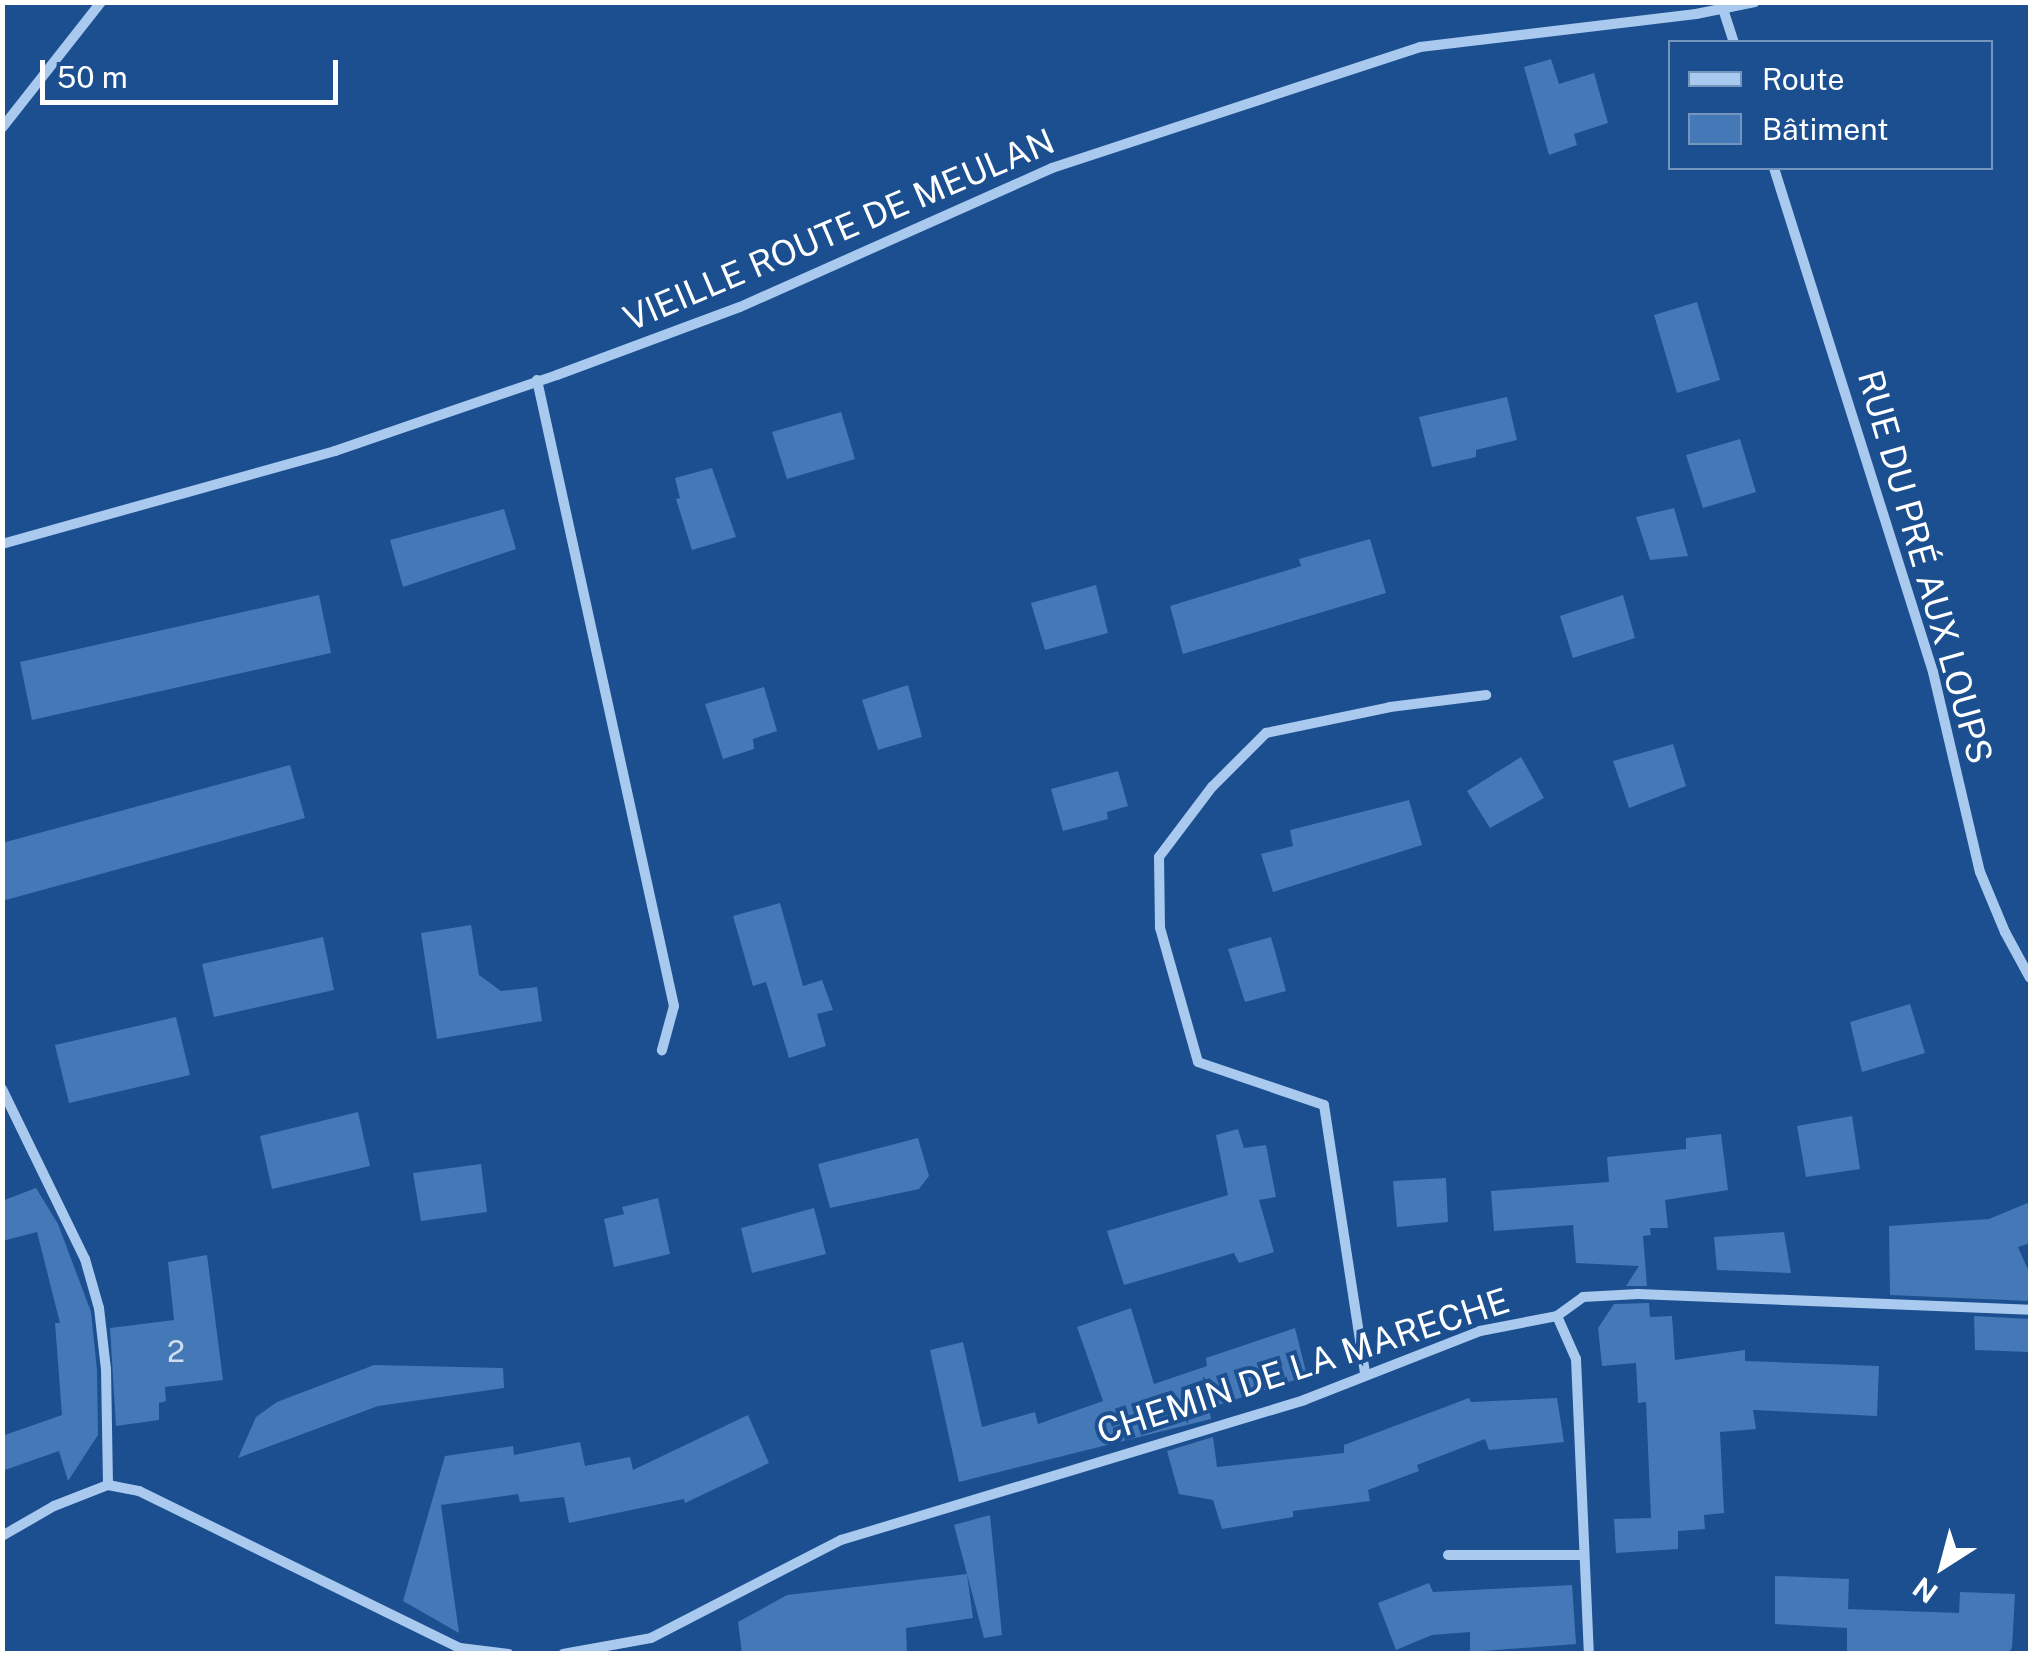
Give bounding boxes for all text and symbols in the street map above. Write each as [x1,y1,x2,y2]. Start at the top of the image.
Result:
scale bar [45,40,342,102]
legend [1668,40,1993,170]
text: 50 m [57,59,128,95]
text: Route [1762,61,1844,97]
text: Bâtiment [1762,111,1889,147]
street label: VIEILLE ROUTE DE MEULAN [617,120,1061,340]
street label: RUE DU PRÉ AUX LOUPS [1849,365,2001,769]
street label: CHEMIN DE LA MARECHE [1092,1279,1514,1453]
house number: 2 [167,1333,185,1369]
north arrow [1893,1516,1993,1616]
text: N [1907,1571,1944,1610]

